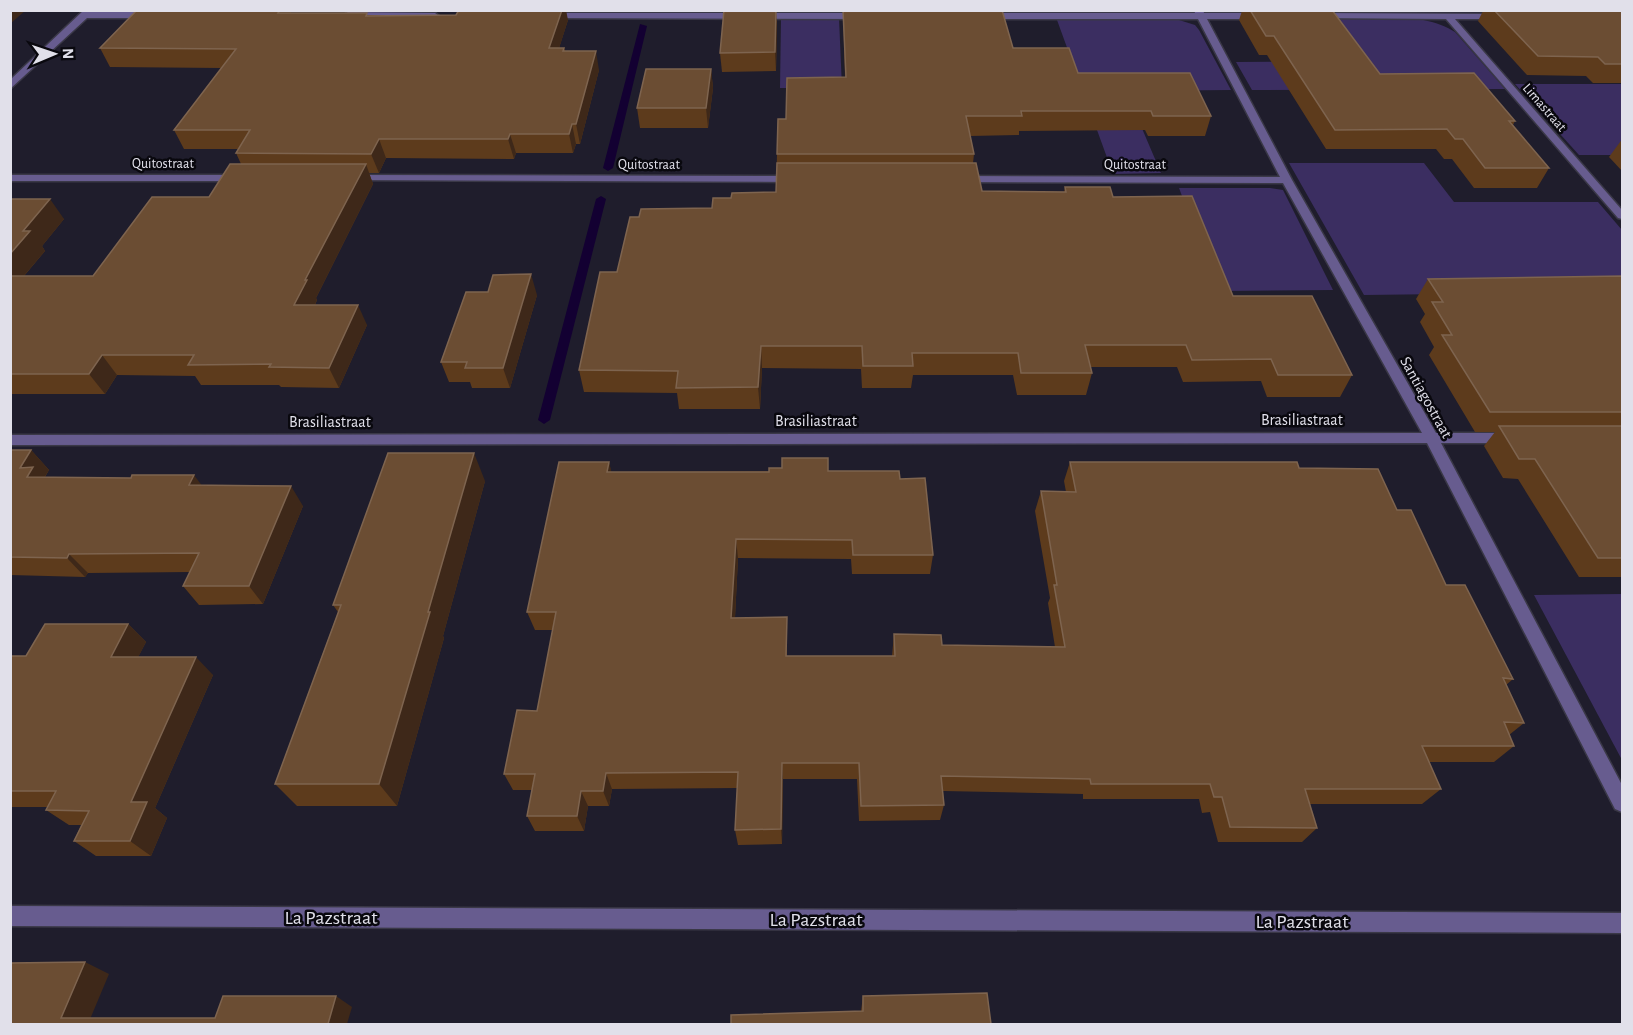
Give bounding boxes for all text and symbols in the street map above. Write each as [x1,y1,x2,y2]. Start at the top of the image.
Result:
north arrow [24,24,84,84]
text: N [60,48,76,59]
street label: Limastraat [1520,81,1569,135]
street label: Quitostraat [132,157,195,171]
street label: Quitostraat [618,158,681,172]
street label: Quitostraat [1104,158,1167,172]
street label: Santiagostraat [1397,354,1455,441]
street label: Brasiliastraat [1261,412,1343,428]
street label: Brasiliastraat [775,413,857,429]
street label: Brasiliastraat [289,414,371,430]
street label: La Pazstraat [284,908,378,928]
street label: La Pazstraat [769,910,863,930]
street label: La Pazstraat [1255,912,1349,932]

